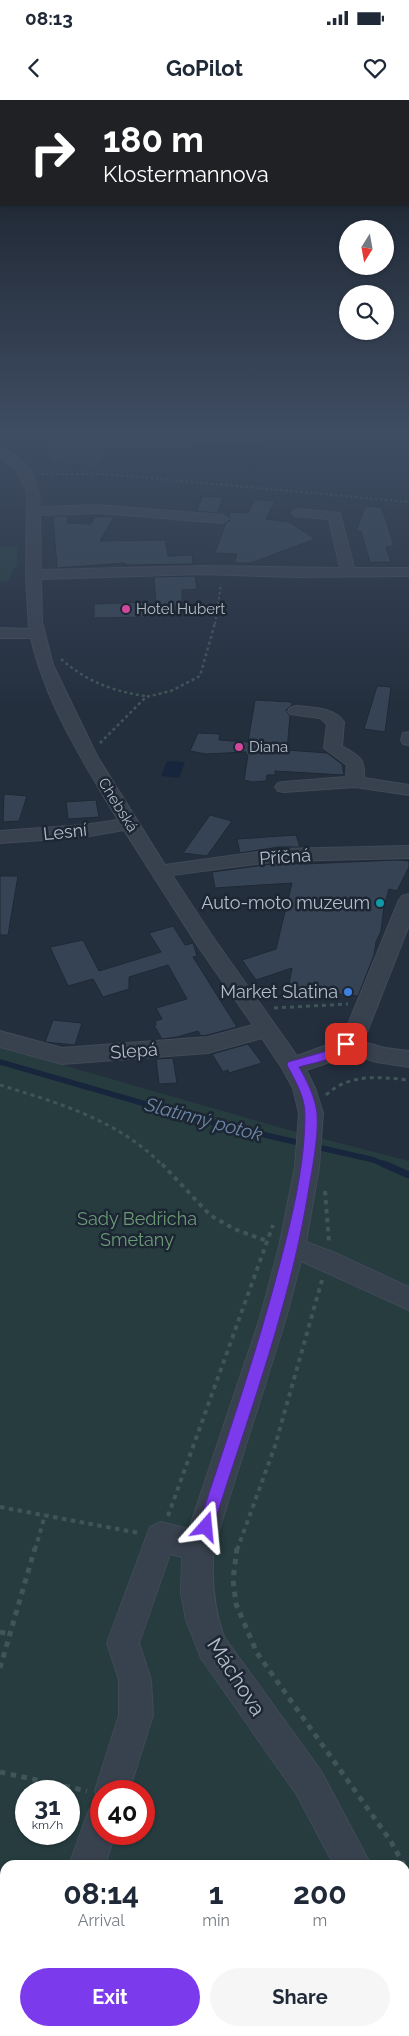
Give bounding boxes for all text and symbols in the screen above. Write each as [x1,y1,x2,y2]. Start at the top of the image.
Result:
text: 08:13 [25,7,73,29]
icon: back [20,54,48,82]
icon: heart [361,54,389,82]
text: GoPilot [166,55,243,81]
text: 180 m [103,119,204,160]
icon: right [20,120,85,185]
text: Klostermannova [103,161,269,187]
north arrow [339,220,394,275]
map controls [339,220,394,340]
button: search [339,285,394,340]
place label: Hotel Hubert [136,600,225,618]
marker: Hotel Hubert [120,603,132,615]
place label: Diana [249,738,288,756]
marker: Diana [233,741,245,753]
street label: Chebská [94,775,142,835]
street label: Lesní [42,819,88,844]
street label: Příčná [258,844,311,869]
place label: Auto-moto muzeum [201,892,370,913]
marker: Auto-moto muzeum [374,897,386,909]
place label: Market Slatina [220,981,338,1002]
marker: Market Slatina [342,986,354,998]
pin [325,1023,367,1065]
icon: arrive [332,1030,360,1058]
street label: Slepá [110,1038,158,1063]
water label: Slatinný potok [142,1092,265,1145]
park label: Sady Bedřicha Smetany [77,1208,197,1250]
position arrow [179,1500,231,1552]
street label: Máchova [202,1633,271,1720]
speed limit sign: 40 [90,1780,155,1845]
text: 31 [34,1791,61,1821]
text: km/h [32,1818,63,1832]
text: 08:14 [63,1876,139,1911]
text: 1 [209,1876,223,1911]
text: 200 [293,1876,347,1911]
text: Arrival [78,1911,125,1930]
text: min [202,1911,230,1930]
text: m [313,1911,327,1930]
button: Exit [20,1968,200,2026]
button: Share [210,1968,390,2026]

